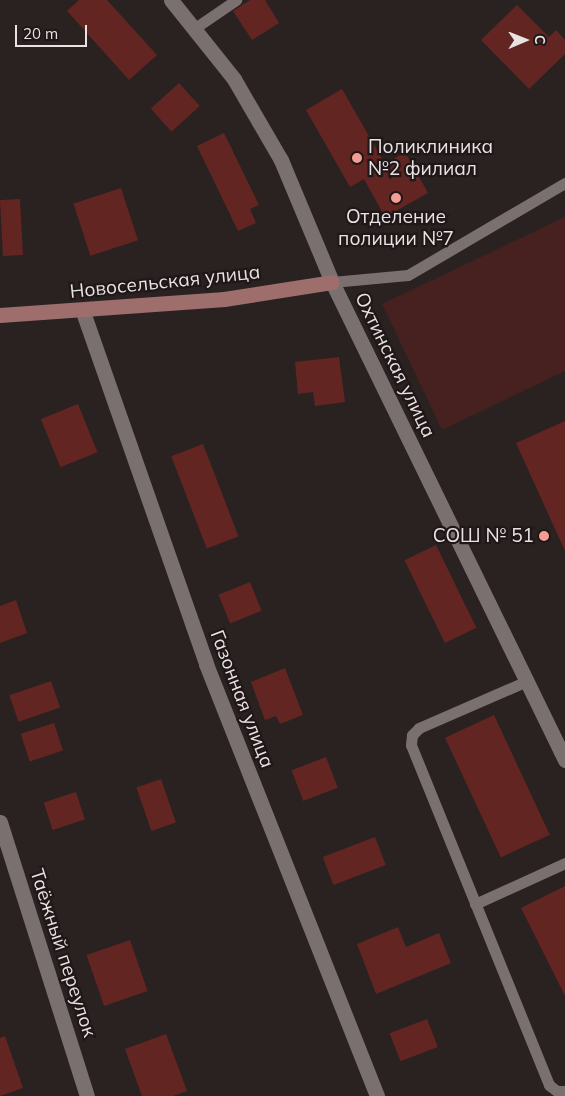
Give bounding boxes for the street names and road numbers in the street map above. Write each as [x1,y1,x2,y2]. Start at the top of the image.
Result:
street label: Новосельская улица [69,261,261,303]
street label: Охтинская улица [350,289,440,441]
street label: Газонная улица [205,627,279,771]
street label: Таёжный переулок [25,866,101,1040]

